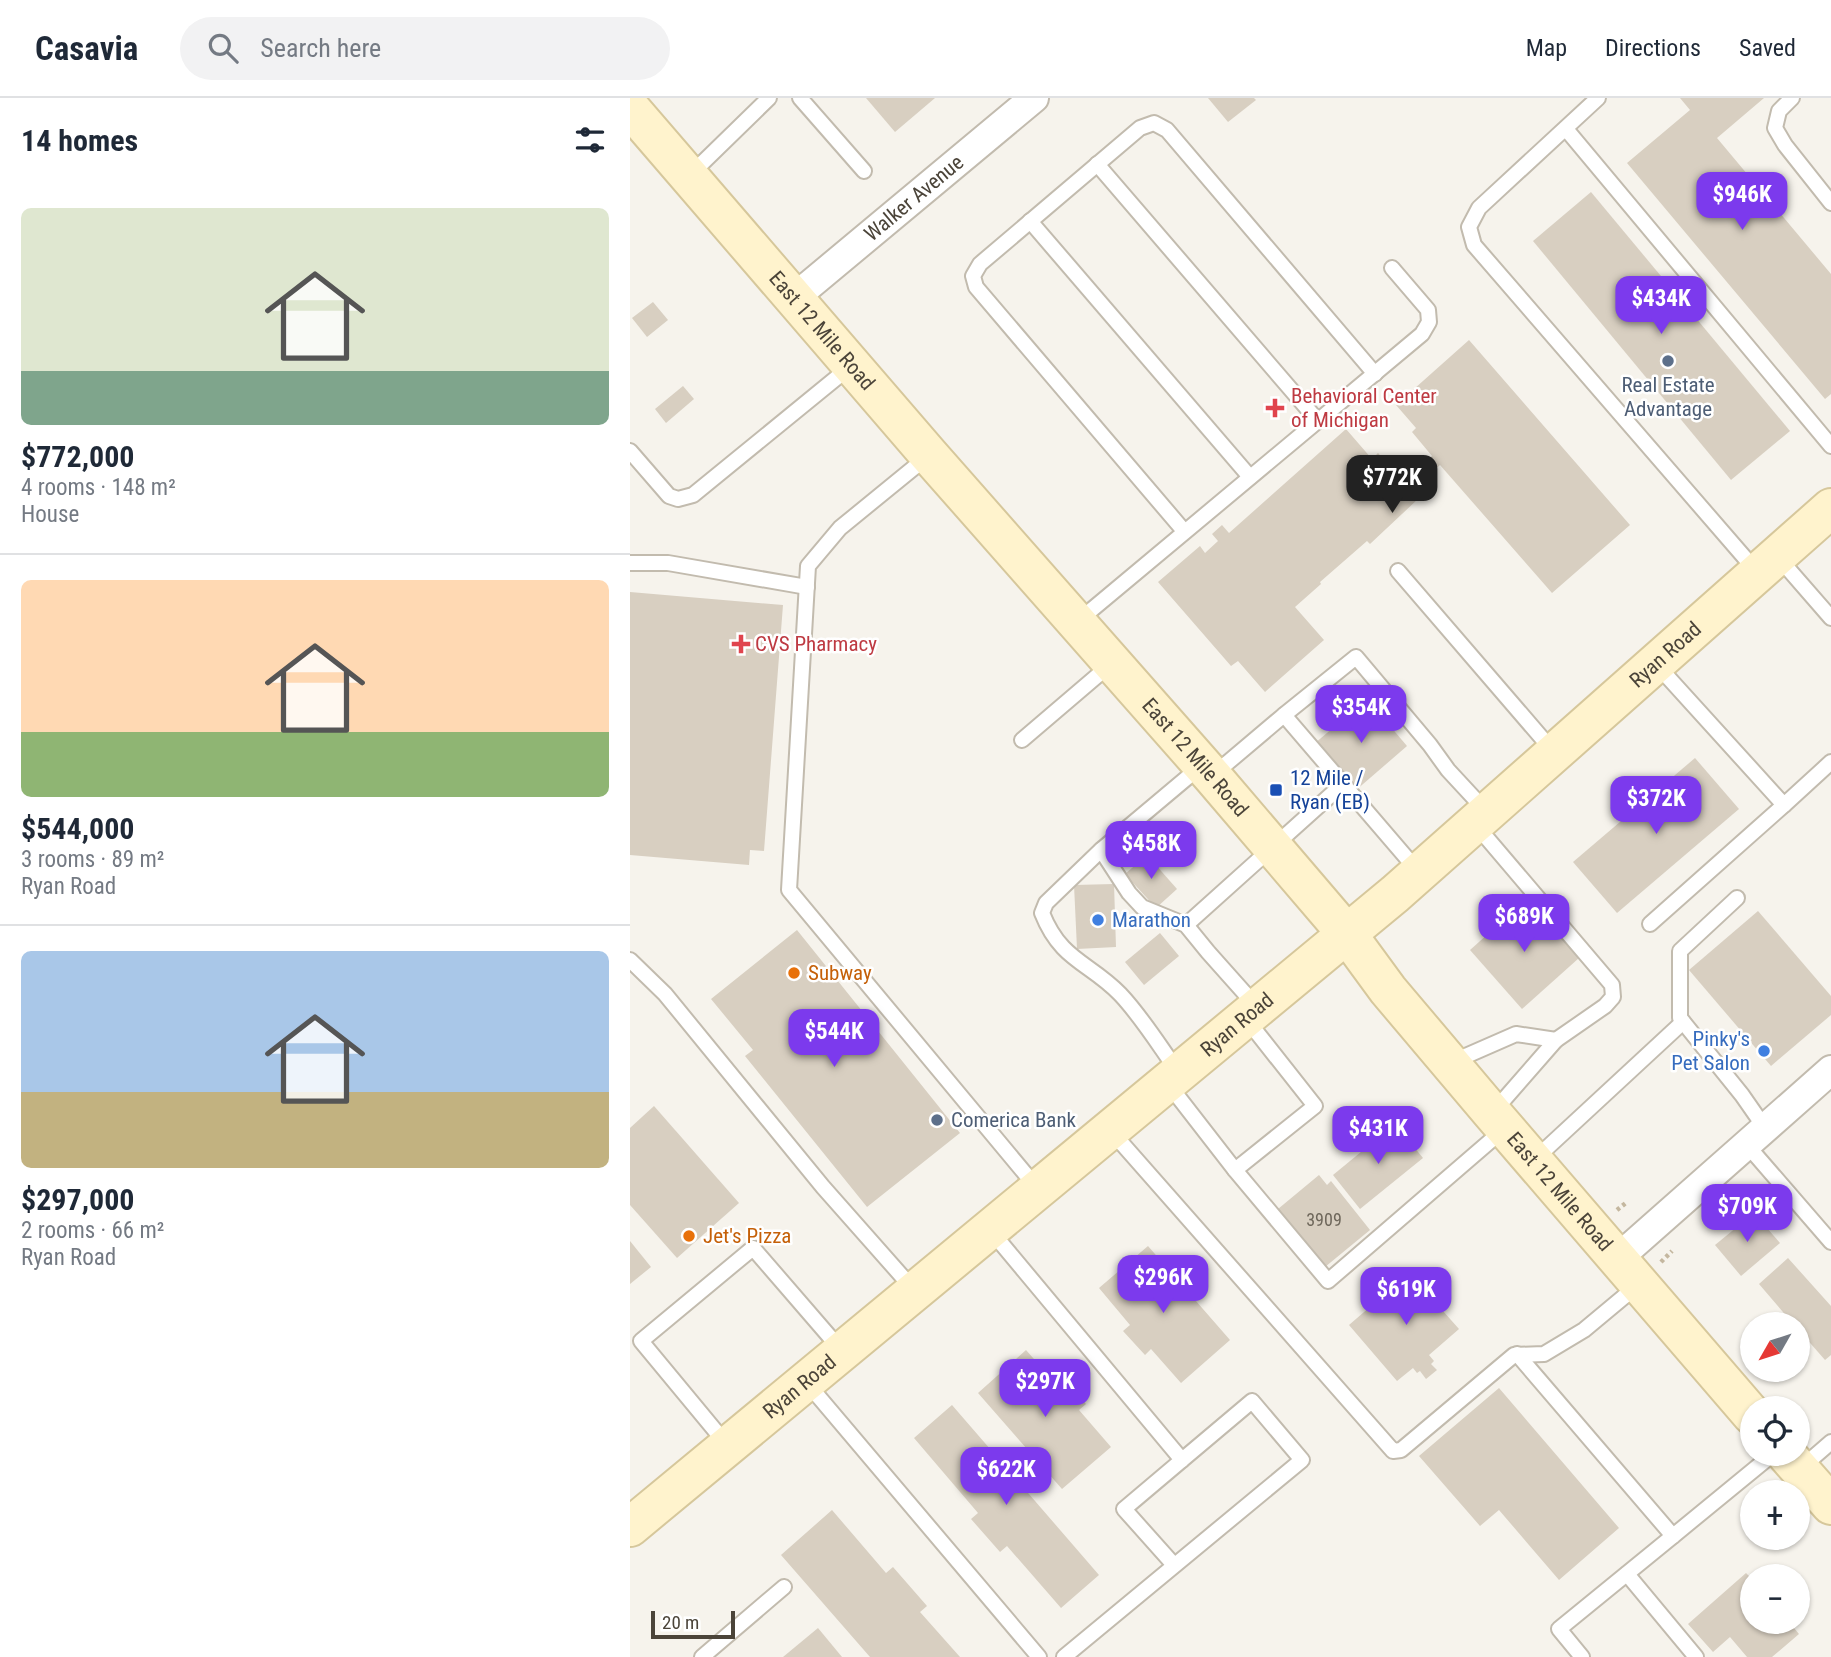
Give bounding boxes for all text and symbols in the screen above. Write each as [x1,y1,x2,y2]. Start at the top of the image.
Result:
search box [180,17,670,80]
text: Casavia [35,29,138,68]
icon: search [204,29,242,67]
text: Search here [260,33,381,63]
text: Map [1526,34,1567,62]
text: Directions [1605,34,1701,62]
text: Saved [1739,34,1796,62]
icon: filters [571,121,609,159]
text: 14 homes [21,123,138,158]
street label: Walker Avenue [860,150,968,246]
pin: $946K [1693,172,1791,232]
text: $946K [1712,181,1772,208]
icon: home [252,253,378,379]
street label: East 12 Mile Road [764,266,880,395]
pin: $434K [1612,276,1710,336]
text: $434K [1631,285,1691,312]
marker: Real Estate Advantage [1660,353,1676,369]
place label: Real Estate Advantage [1621,373,1715,421]
place label: Behavioral Center of Michigan [1291,384,1437,432]
marker: Behavioral Center of Michigan [1265,398,1285,418]
text: $772,000 [21,439,134,474]
pin: $772K [1343,456,1441,515]
text: $772K [1362,464,1422,491]
text: 4 rooms · 148 m² [21,474,176,501]
text: House [21,501,79,528]
street label: Ryan Road [1625,617,1706,692]
icon: home [252,625,378,751]
place label: CVS Pharmacy [755,632,877,656]
marker: CVS Pharmacy [733,636,749,652]
pin: $354K [1312,686,1410,745]
street label: East 12 Mile Road [1137,693,1253,821]
text: $354K [1331,694,1391,721]
place label: 12 Mile / Ryan (EB) [1290,766,1370,814]
pin: $372K [1607,776,1705,836]
marker: 12 Mile / Ryan (EB) [1268,782,1284,798]
text: $372K [1626,785,1686,812]
text: $544,000 [21,811,134,846]
pin: $458K [1102,822,1200,881]
text: $458K [1121,830,1181,857]
text: 3 rooms · 89 m² [21,846,164,873]
text: Ryan Road [21,873,116,900]
pin: $689K [1475,894,1573,954]
text: $689K [1494,903,1554,930]
place label: Marathon [1112,908,1191,932]
marker: Marathon [1090,912,1106,928]
place label: Subway [808,961,872,985]
marker: Subway [786,965,802,981]
street label: Ryan Road [1196,988,1278,1062]
icon: home [252,996,378,1122]
pin: $544K [785,1010,883,1069]
text: $544K [804,1018,864,1045]
place label: Pinky's Pet Salon [1671,1027,1750,1075]
marker: Pinky's Pet Salon [1756,1043,1772,1059]
pin: $431K [1329,1107,1427,1166]
place label: Comerica Bank [951,1108,1077,1132]
marker: Comerica Bank [929,1112,945,1128]
text: $431K [1348,1115,1408,1142]
street label: East 12 Mile Road [1502,1127,1617,1256]
text: $297,000 [21,1182,134,1217]
pin: $709K [1698,1184,1796,1244]
text: $709K [1717,1193,1777,1220]
house number: 3909 [1306,1209,1342,1230]
text: 2 rooms · 66 m² [21,1217,164,1244]
place label: Jet's Pizza [703,1224,791,1248]
marker: Jet's Pizza [681,1228,697,1244]
text: Ryan Road [21,1244,116,1271]
pin: $296K [1114,1256,1212,1315]
text: $296K [1133,1264,1193,1291]
pin: $619K [1357,1268,1455,1327]
text: $619K [1376,1276,1436,1303]
north arrow [1740,1312,1810,1382]
map controls [1740,1312,1810,1634]
street label: Ryan Road [758,1350,841,1424]
pin: $297K [996,1360,1094,1419]
text: $297K [1015,1368,1075,1395]
button: locate [1740,1396,1810,1466]
pin: $622K [957,1448,1055,1507]
text: $622K [976,1456,1036,1483]
button: + [1740,1480,1810,1550]
button: − [1740,1564,1810,1634]
scale bar [651,1608,735,1640]
text: 20 m [662,1611,699,1634]

